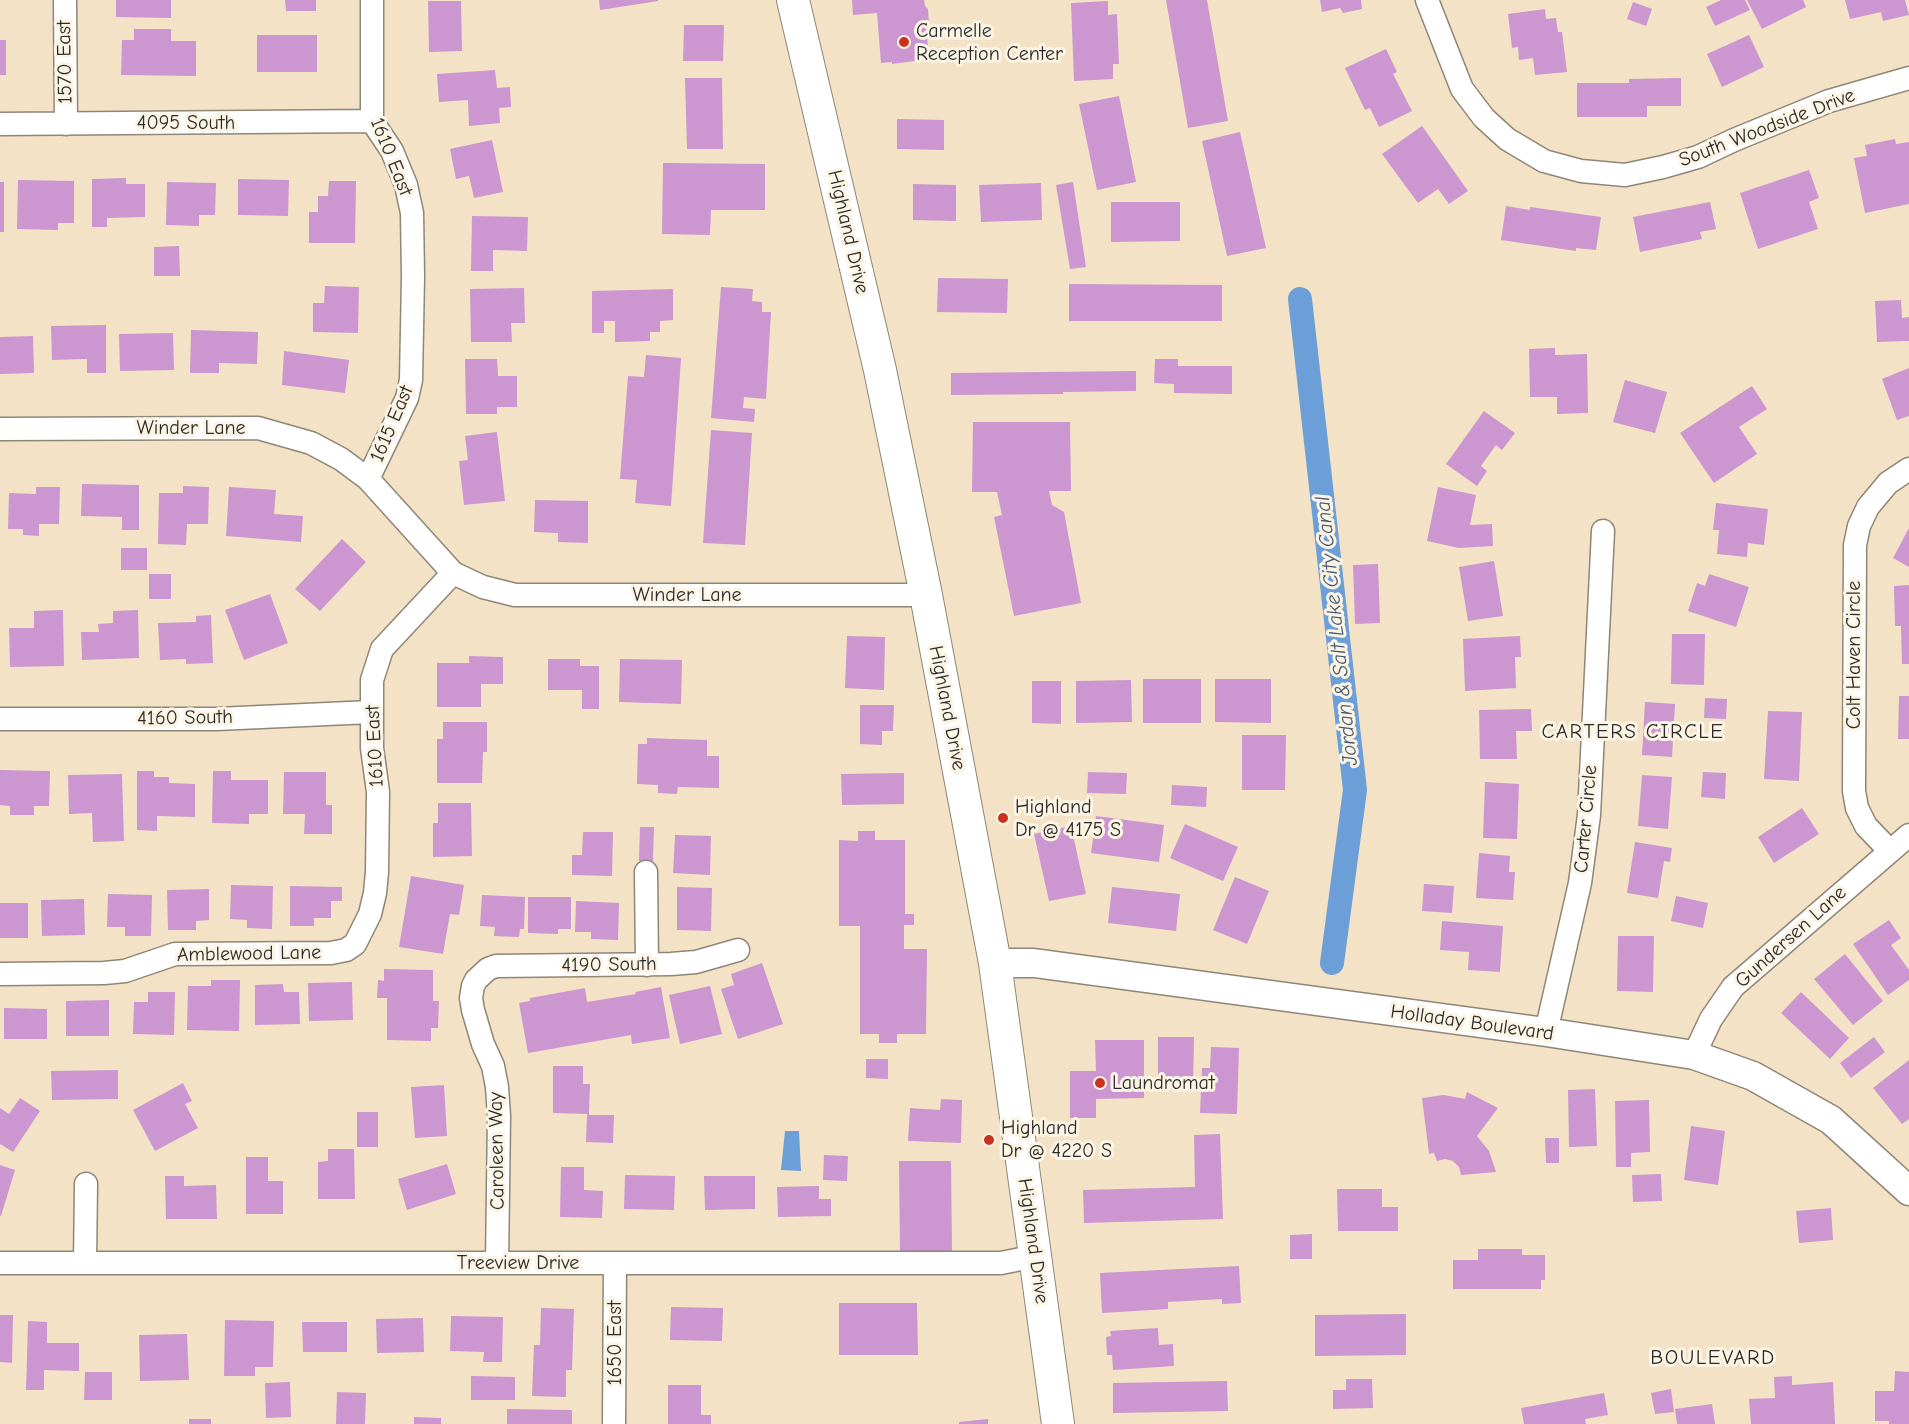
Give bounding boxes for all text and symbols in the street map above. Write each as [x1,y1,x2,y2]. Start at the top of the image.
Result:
place label: Carmelle Reception Center [916,19,1063,66]
street label: 1570 East [52,20,78,104]
marker: Carmelle Reception Center [897,35,911,49]
street label: South Woodside Drive [1676,83,1858,173]
street label: 4095 South [137,111,235,135]
street label: 1610 East [365,115,417,199]
street label: Highland Drive [822,168,874,296]
street label: 1615 East [365,382,419,466]
street label: Winder Lane [136,416,246,440]
water label: Jordan & Salt Lake City Canal [1310,495,1364,767]
street label: Colt Haven Circle [1842,581,1866,729]
street label: Winder Lane [632,583,742,607]
street label: Highland Drive [923,644,971,772]
street label: 1610 East [361,704,389,788]
street label: 4160 South [137,705,233,731]
district label: CARTERS CIRCLE [1541,719,1725,745]
street label: Carter Circle [1569,764,1603,874]
place label: Highland Dr @ 4175 S [1015,795,1121,842]
marker: Highland Dr @ 4175 S [996,811,1010,825]
street label: Gundersen Lane [1730,881,1852,993]
street label: Amblewood Lane [177,941,321,967]
street label: 4190 South [561,952,657,978]
street label: Holladay Boulevard [1389,1000,1555,1046]
place label: Laundromat [1112,1071,1215,1095]
marker: Laundromat [1093,1076,1107,1090]
street label: Caroleen Way [484,1092,510,1210]
place label: Highland Dr @ 4220 S [1001,1116,1112,1163]
marker: Highland Dr @ 4220 S [982,1133,996,1147]
street label: Highland Drive [1012,1177,1054,1305]
street label: Treeview Drive [457,1251,579,1275]
street label: 1650 East [603,1301,627,1385]
district label: BOULEVARD [1650,1345,1776,1371]

